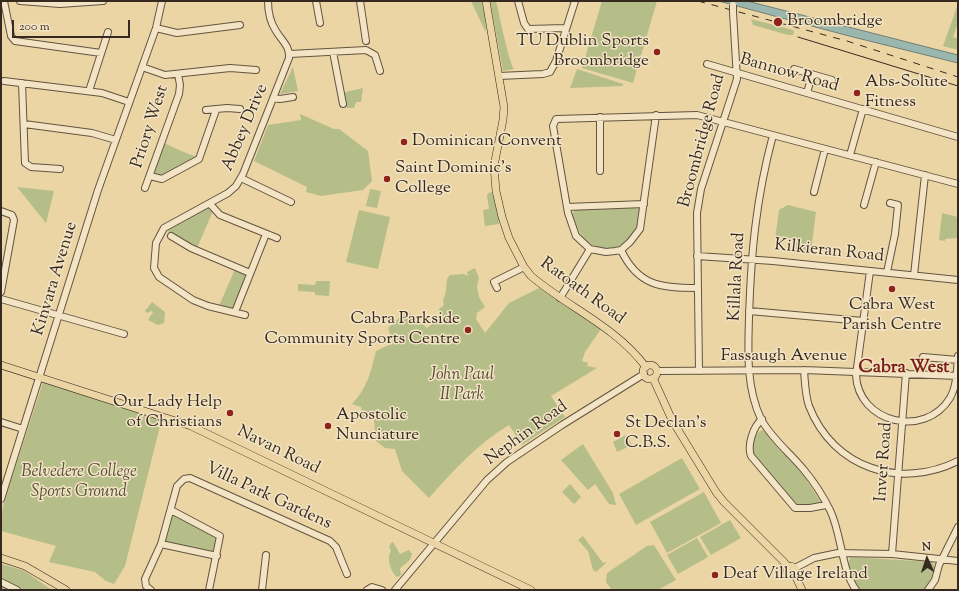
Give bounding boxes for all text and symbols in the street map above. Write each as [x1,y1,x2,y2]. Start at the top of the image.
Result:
scale bar [14,12,132,38]
place label: Broombridge [787,12,883,32]
marker: Broombridge [772,16,784,28]
text: 200 m [19,18,50,36]
place label: TU Dublin Sports Broombridge [516,32,649,72]
marker: TU Dublin Sports Broombridge [652,47,662,57]
street label: Bannow Road [737,50,841,98]
street label: Broombridge Road [675,72,731,210]
place label: Abs-Solute Fitness [865,73,948,113]
street label: Abbey Drive [218,81,274,175]
street label: Priory West [128,83,174,171]
marker: Abs-Solute Fitness [852,88,862,98]
place label: Dominican Convent [412,132,562,152]
marker: Dominican Convent [399,137,409,147]
place label: Saint Dominic's College [395,159,511,199]
marker: Saint Dominic's College [382,174,392,184]
street label: Kinvara Avenue [29,220,83,338]
street label: Killala Road [725,232,751,322]
street label: Kilkieran Road [773,236,885,268]
street label: Ratoath Road [535,254,629,330]
marker: Cabra West Parish Centre [887,284,897,294]
place label: Cabra West Parish Centre [842,296,942,336]
place label: Cabra Parkside Community Sports Centre [265,310,460,350]
marker: Cabra Parkside Community Sports Centre [463,325,473,335]
street label: Fassaugh Avenue [721,347,847,367]
district label: Cabra West [859,358,949,380]
park label: John Paul II Park [430,366,494,406]
place label: Our Lady Help of Christians [113,393,222,433]
street label: Nephin Road [482,397,572,471]
place label: Apostolic Nunciature [336,406,419,446]
marker: Our Lady Help of Christians [225,408,235,418]
place label: St Declan's C.B.S. [625,414,706,454]
marker: Apostolic Nunciature [323,421,333,431]
street label: Navan Road [233,422,323,480]
street label: Inver Road [872,422,898,502]
marker: St Declan's C.B.S. [612,429,622,439]
street label: Villa Park Gardens [202,459,334,535]
park label: Belvedere College Sports Ground [21,463,137,503]
north arrow [907,539,947,579]
text: N [922,539,931,555]
place label: Deaf Village Ireland [723,565,868,585]
marker: Deaf Village Ireland [710,570,720,580]

